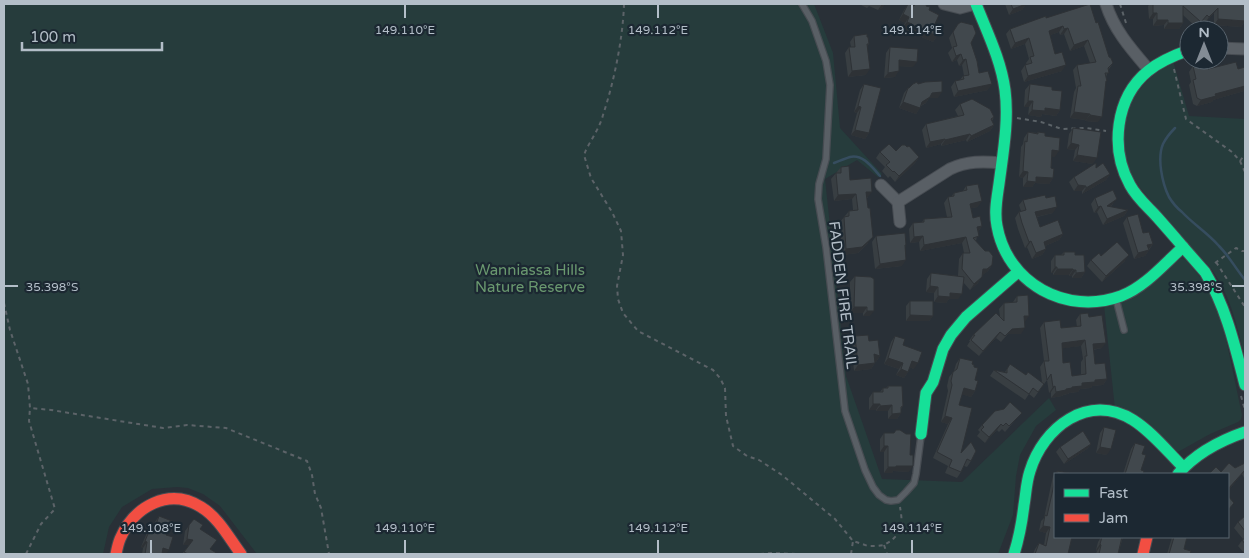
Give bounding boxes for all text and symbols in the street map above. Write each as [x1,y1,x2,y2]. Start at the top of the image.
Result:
scale bar [22,20,162,52]
north arrow [1179,20,1229,70]
text: 149.110°E [375,23,436,37]
text: 149.112°E [628,23,689,37]
text: 149.114°E [882,23,943,37]
text: N [1198,24,1210,41]
text: 100 m [30,28,76,46]
street label: FADDEN FIRE TRAIL [825,220,861,370]
park label: Wanniassa Hills Nature Reserve [475,261,585,296]
text: 35.398°S [26,280,78,294]
text: 35.398°S [1170,280,1222,294]
legend [1054,473,1229,538]
text: Fast [1099,484,1129,502]
text: Jam [1099,509,1128,527]
text: 149.108°E [121,521,182,535]
text: 149.110°E [375,521,436,535]
text: 149.112°E [628,521,689,535]
text: 149.114°E [882,521,943,535]

